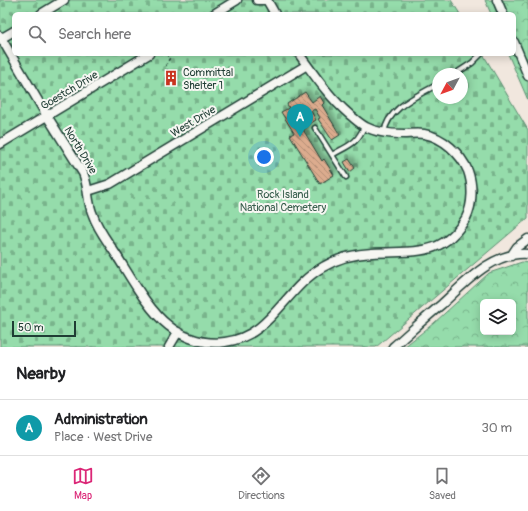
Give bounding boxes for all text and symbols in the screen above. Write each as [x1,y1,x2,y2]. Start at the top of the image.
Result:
search box [12,12,516,56]
icon: search [26,23,48,45]
text: Search here [58,25,131,44]
place label: Committal Shelter 1 [183,66,233,92]
street label: Goestch Drive [38,68,101,113]
north arrow [432,68,468,104]
building icon: Committal Shelter 1 [162,69,180,87]
street label: West Drive [168,103,219,140]
pin: A [287,104,313,137]
street label: North Drive [61,124,100,177]
your location [254,147,274,167]
park label: Rock Island National Cemetery [240,188,327,214]
map controls [480,299,516,335]
button: layers [480,299,516,335]
scale bar [12,319,76,338]
text: 50 m [18,321,44,334]
text: Nearby [16,363,65,384]
text: Administration [54,410,148,429]
text: A [25,420,33,436]
text: 30 m [482,420,512,436]
text: Place · West Drive [54,429,152,445]
tab: Map [72,465,94,502]
tab: Directions [238,465,285,502]
tab: Saved [429,465,456,502]

